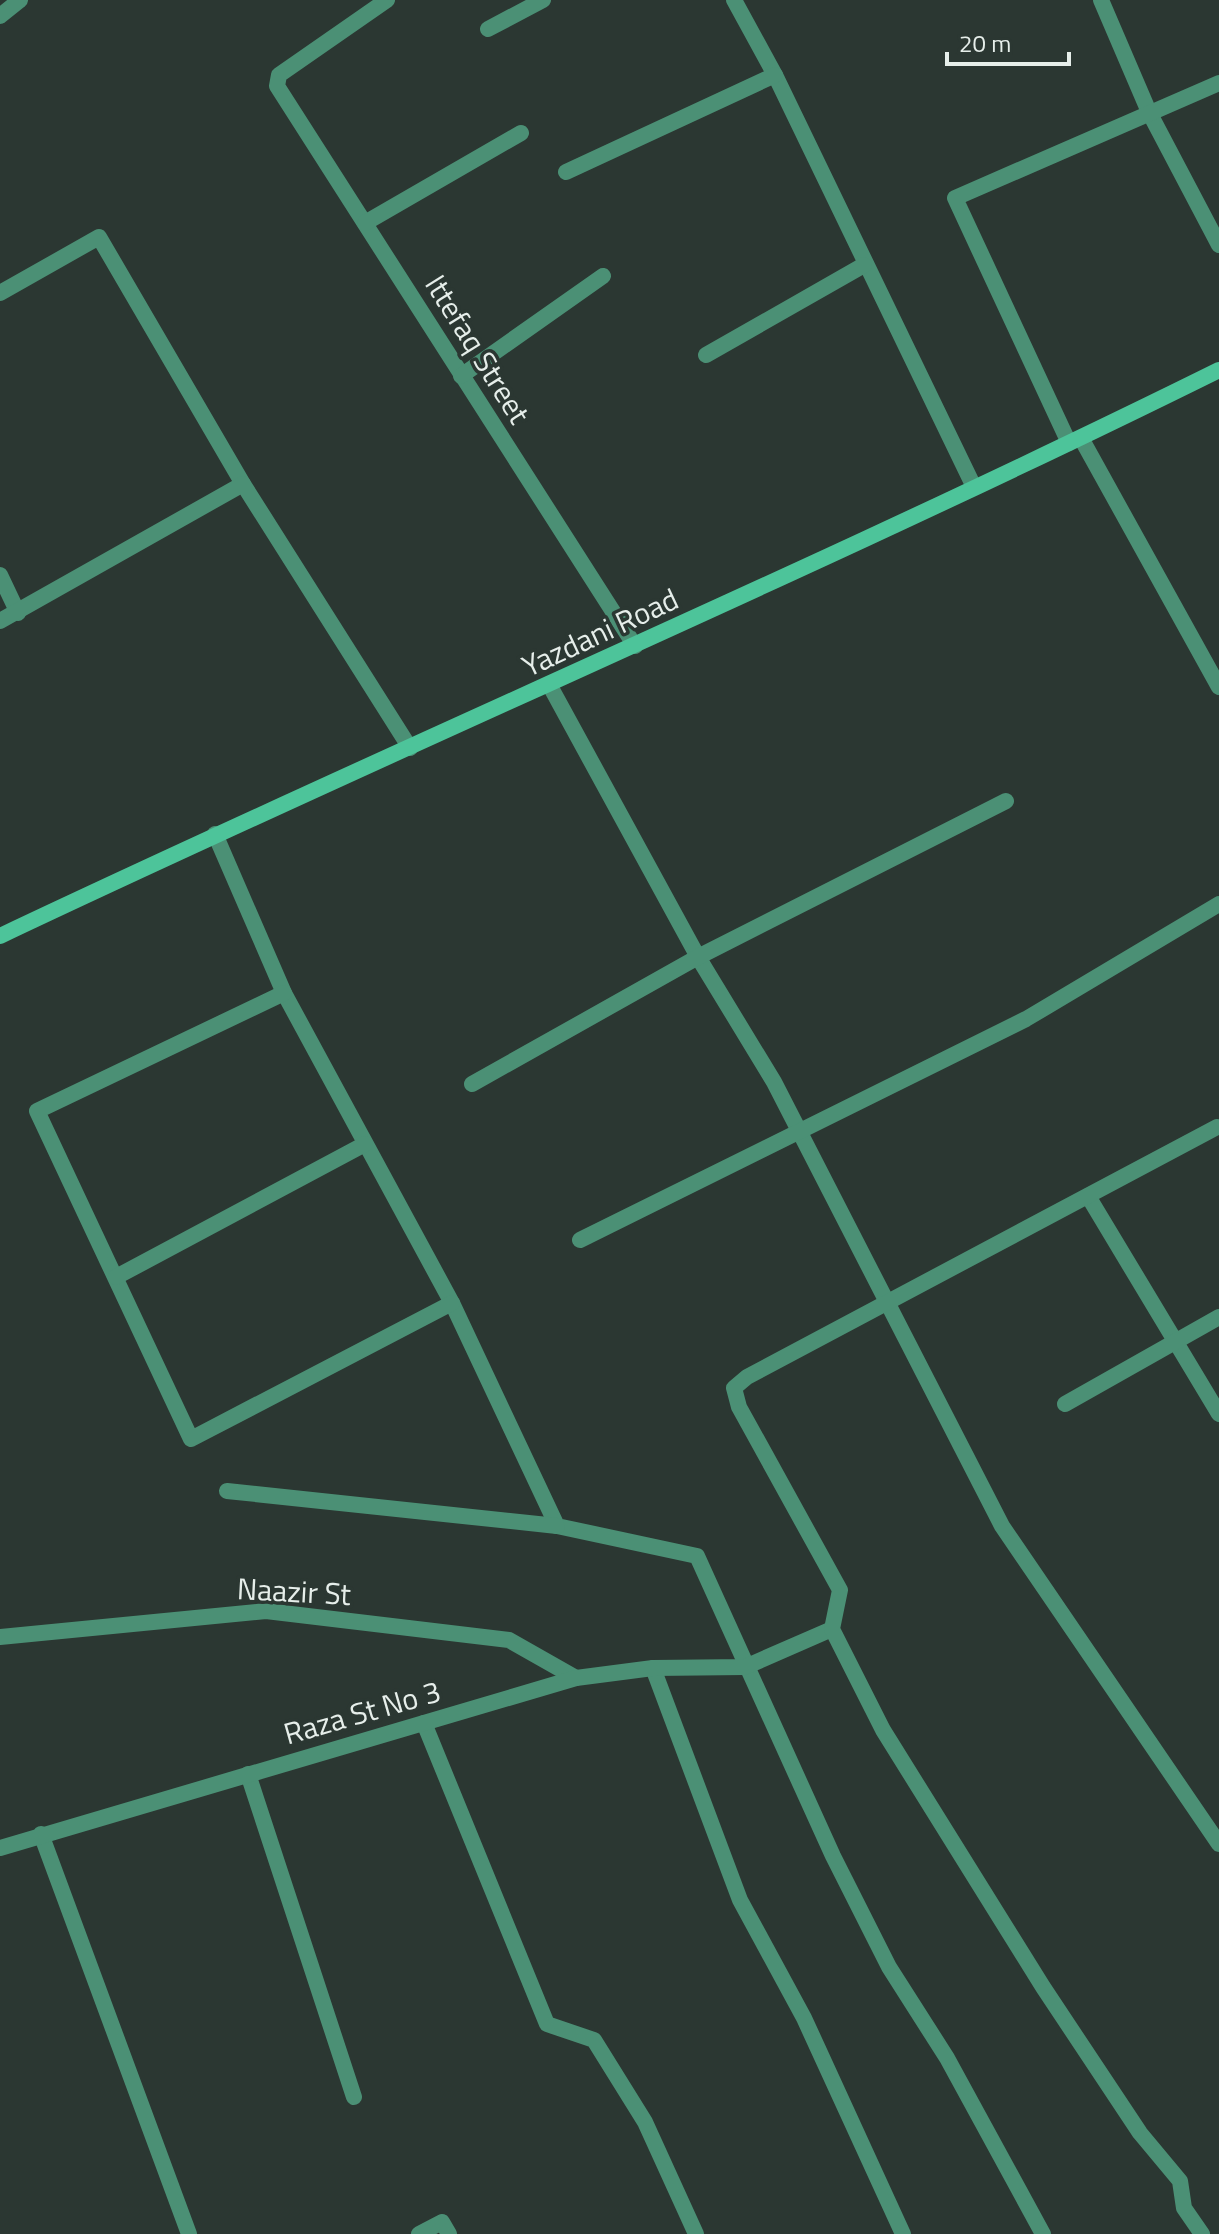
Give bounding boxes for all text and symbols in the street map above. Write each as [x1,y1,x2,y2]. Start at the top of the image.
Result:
scale bar [947,16,1069,66]
text: 20 m [959,25,1011,61]
street label: Ittefaq Street [414,265,542,433]
street label: Yazdani Road [514,576,686,688]
street label: Naazir St [236,1565,353,1617]
street label: Raza St No 3 [278,1668,446,1756]

